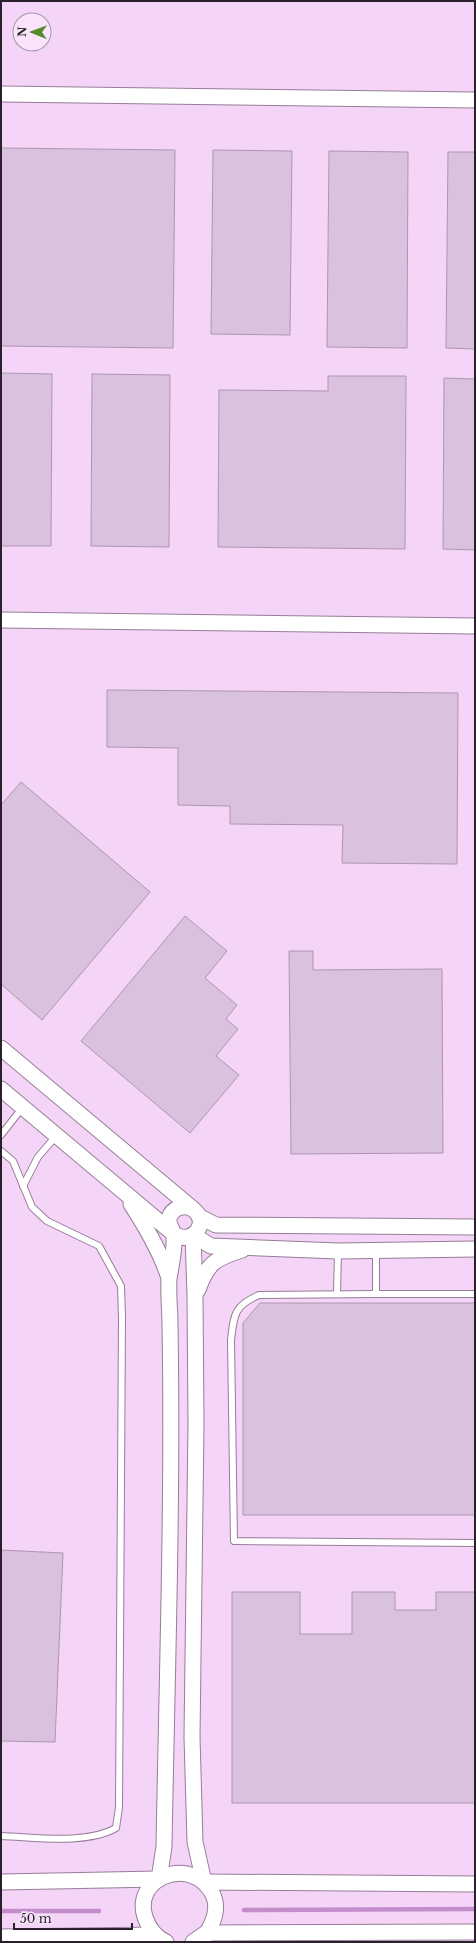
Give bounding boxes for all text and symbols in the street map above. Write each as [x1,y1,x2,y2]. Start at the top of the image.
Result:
north arrow [12,12,52,52]
text: N [15,26,29,37]
scale bar [14,1905,132,1931]
text: 50 m [20,1911,52,1926]

